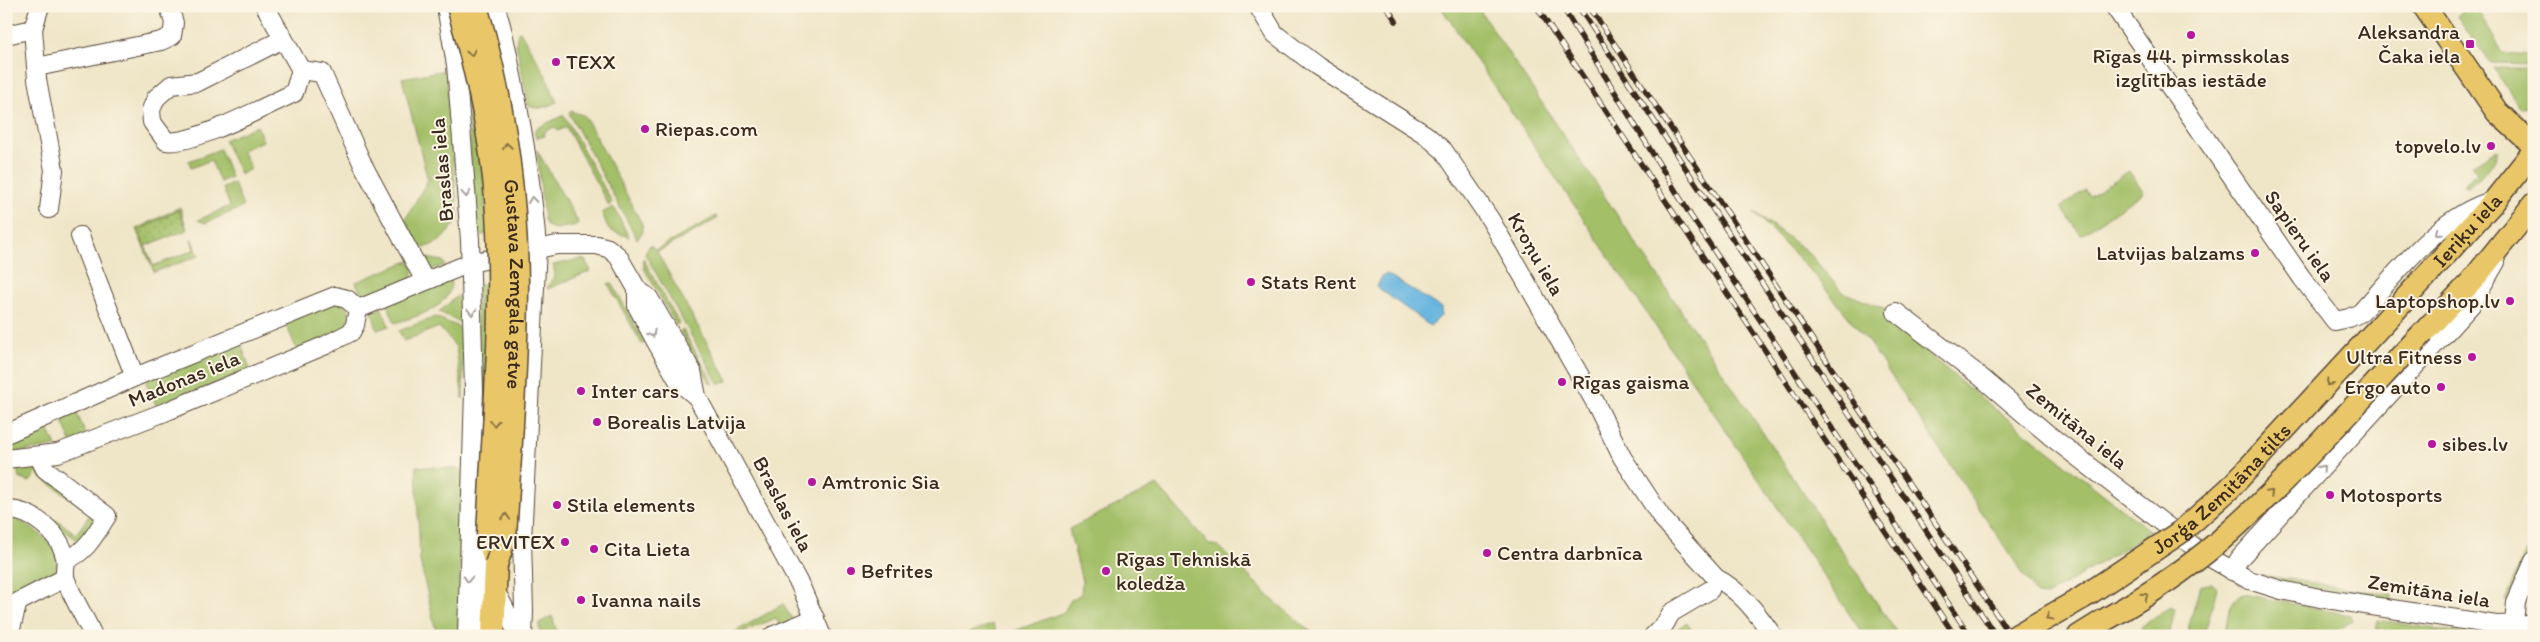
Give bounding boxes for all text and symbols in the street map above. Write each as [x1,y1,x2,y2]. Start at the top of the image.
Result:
place label: Aleksandra Čaka iela [2358,19,2460,68]
marker: Rīgas 44. pirmsskolas izglītības iestāde [2185,29,2197,41]
marker: Aleksandra Čaka iela [2464,38,2476,50]
place label: Rīgas 44. pirmsskolas izglītības iestāde [2092,43,2290,92]
one-way arrow [465,49,476,58]
place label: TEXX [566,49,616,74]
marker: TEXX [550,56,562,68]
place label: Riepas.com [655,116,758,141]
street label: Braslas iela [425,117,458,223]
marker: Riepas.com [639,123,651,135]
place label: topvelo.lv [2395,133,2481,158]
marker: topvelo.lv [2485,140,2497,152]
one-way arrow [502,141,513,149]
street label: Gustava Zemgala gatve [499,178,530,390]
street label: Sapieru iela [2260,185,2341,286]
street label: Ieriķu iela [2427,188,2507,272]
one-way arrow [461,190,472,198]
one-way arrow [528,195,538,204]
street label: Kroņu iela [1503,208,1570,300]
one-way arrow [2435,227,2444,235]
place label: Latvijas balzams [2096,240,2245,265]
marker: Latvijas balzams [2249,247,2261,259]
place label: Stats Rent [1261,269,1357,294]
marker: Stats Rent [1245,276,1257,288]
place label: Laptopshop.lv [2375,288,2500,313]
marker: Laptopshop.lv [2504,295,2516,307]
one-way arrow [466,308,477,316]
one-way arrow [646,329,656,338]
place label: Ultra Fitness [2346,344,2462,369]
street label: Madonas iela [124,345,243,412]
marker: Ultra Fitness [2466,351,2478,363]
place label: Rīgas gaisma [1572,369,1690,394]
place label: Ergo auto [2344,374,2431,399]
marker: Rīgas gaisma [1556,376,1568,388]
street label: Zemitāna iela [2021,377,2133,474]
one-way arrow [2326,377,2335,386]
place label: Inter cars [591,378,679,403]
marker: Ergo auto [2435,381,2447,393]
marker: Inter cars [575,385,587,397]
place label: Borealis Latvija [607,409,746,434]
marker: Borealis Latvija [591,416,603,428]
street label: Jorģa Zemitāna tilts [2147,418,2296,559]
one-way arrow [488,419,499,427]
place label: sibes.lv [2442,431,2508,456]
marker: sibes.lv [2426,438,2438,450]
street label: Braslas iela [748,452,819,556]
one-way arrow [2316,465,2325,474]
place label: Amtronic Sia [822,469,940,494]
marker: Amtronic Sia [806,476,818,488]
place label: Motosports [2340,482,2442,507]
marker: Motosports [2324,489,2336,501]
one-way arrow [2264,490,2273,499]
place label: Stila elements [567,492,695,517]
marker: Stila elements [551,499,563,511]
one-way arrow [501,513,512,521]
place label: ERVITEX [476,529,556,554]
marker: ERVITEX [559,536,571,548]
place label: Cita Lieta [604,536,690,561]
place label: Centra darbnīca [1497,540,1643,565]
marker: Cita Lieta [588,543,600,555]
place label: Rīgas Tehniskā koledža [1116,546,1251,595]
marker: Centra darbnīca [1481,547,1493,559]
place label: Befrites [861,558,933,583]
marker: Befrites [845,565,857,577]
marker: Rīgas Tehniskā koledža [1100,565,1112,577]
street label: Zemitāna iela [2366,568,2492,613]
one-way arrow [463,576,473,583]
place label: Ivanna nails [591,587,701,612]
one-way arrow [2139,593,2148,602]
marker: Ivanna nails [575,594,587,606]
one-way arrow [2045,610,2054,620]

